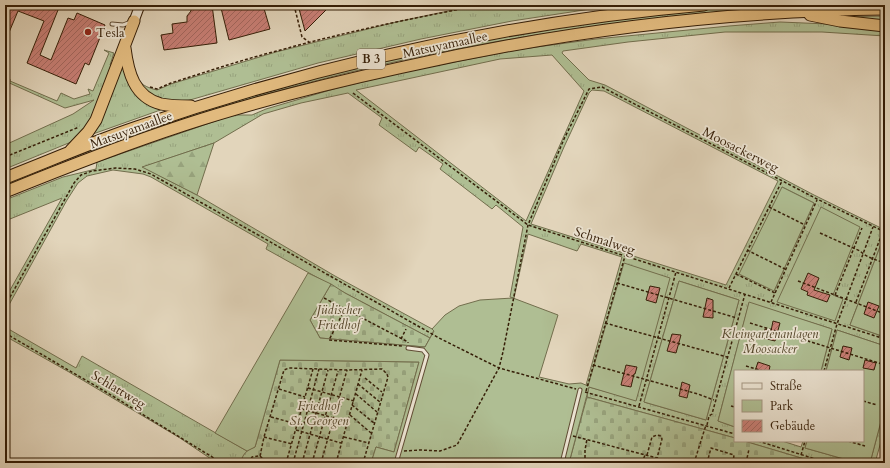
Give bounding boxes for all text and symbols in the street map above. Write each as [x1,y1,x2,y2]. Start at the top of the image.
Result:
place label: Tesla [96,24,125,42]
marker: Tesla [83,27,93,37]
street label: Matsuyamaallee [401,27,490,63]
road number: B 3 [357,49,385,69]
street label: Matsuyamaallee [88,107,175,153]
street label: Moosackerweg [699,123,782,177]
street label: Schmalweg [572,223,638,259]
park label: Jüdischer Friedhof [314,301,364,334]
park label: Kleingartenanlagen Moosacker [722,325,819,358]
street label: Schlattweg [88,367,150,413]
legend [734,370,864,442]
text: Straße [770,378,802,394]
park label: Friedhof St. Georgen [289,397,349,430]
text: Park [770,398,794,414]
text: Gebäude [770,418,815,434]

